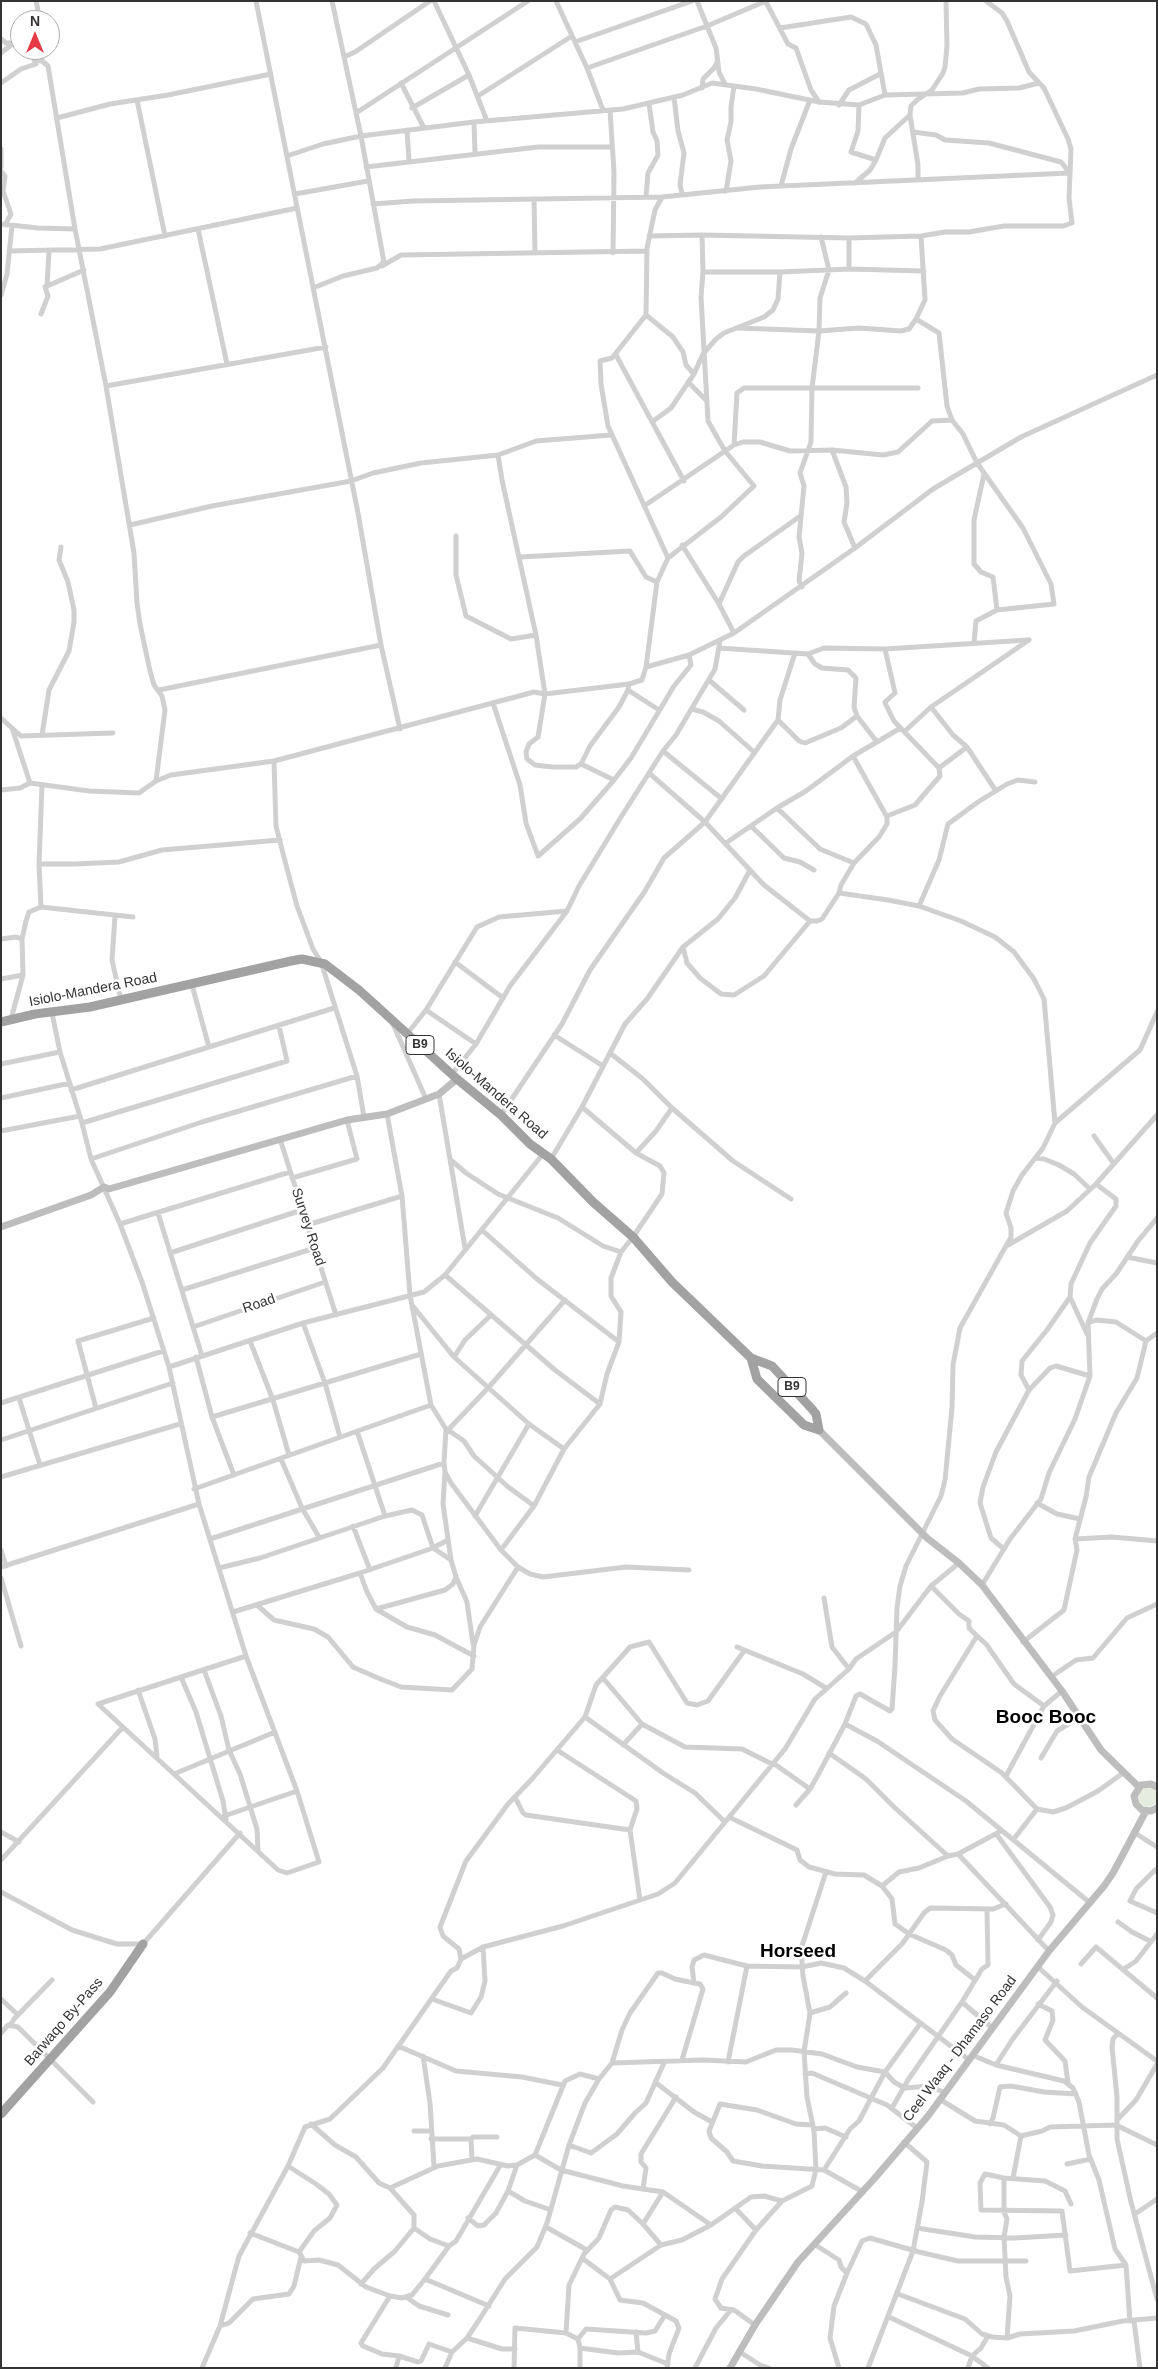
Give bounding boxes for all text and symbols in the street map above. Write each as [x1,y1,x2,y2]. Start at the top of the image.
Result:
north arrow [10,10,60,60]
text: N [30,13,40,29]
street label: Isiolo-Mandera Road [28,969,158,1011]
road number: B9 [406,1036,434,1054]
street label: Isiolo-Mandera Road [441,1045,551,1143]
street label: Survey Road [288,1186,328,1268]
street label: Road [240,1291,278,1317]
road number: B9 [778,1378,806,1396]
district label: Booc Booc [996,1707,1096,1729]
district label: Horseed [760,1941,836,1963]
street label: Ceel Waaq - Dhamaso Road [900,1973,1020,2125]
street label: Barwaqo By-Pass [21,1975,107,2069]

